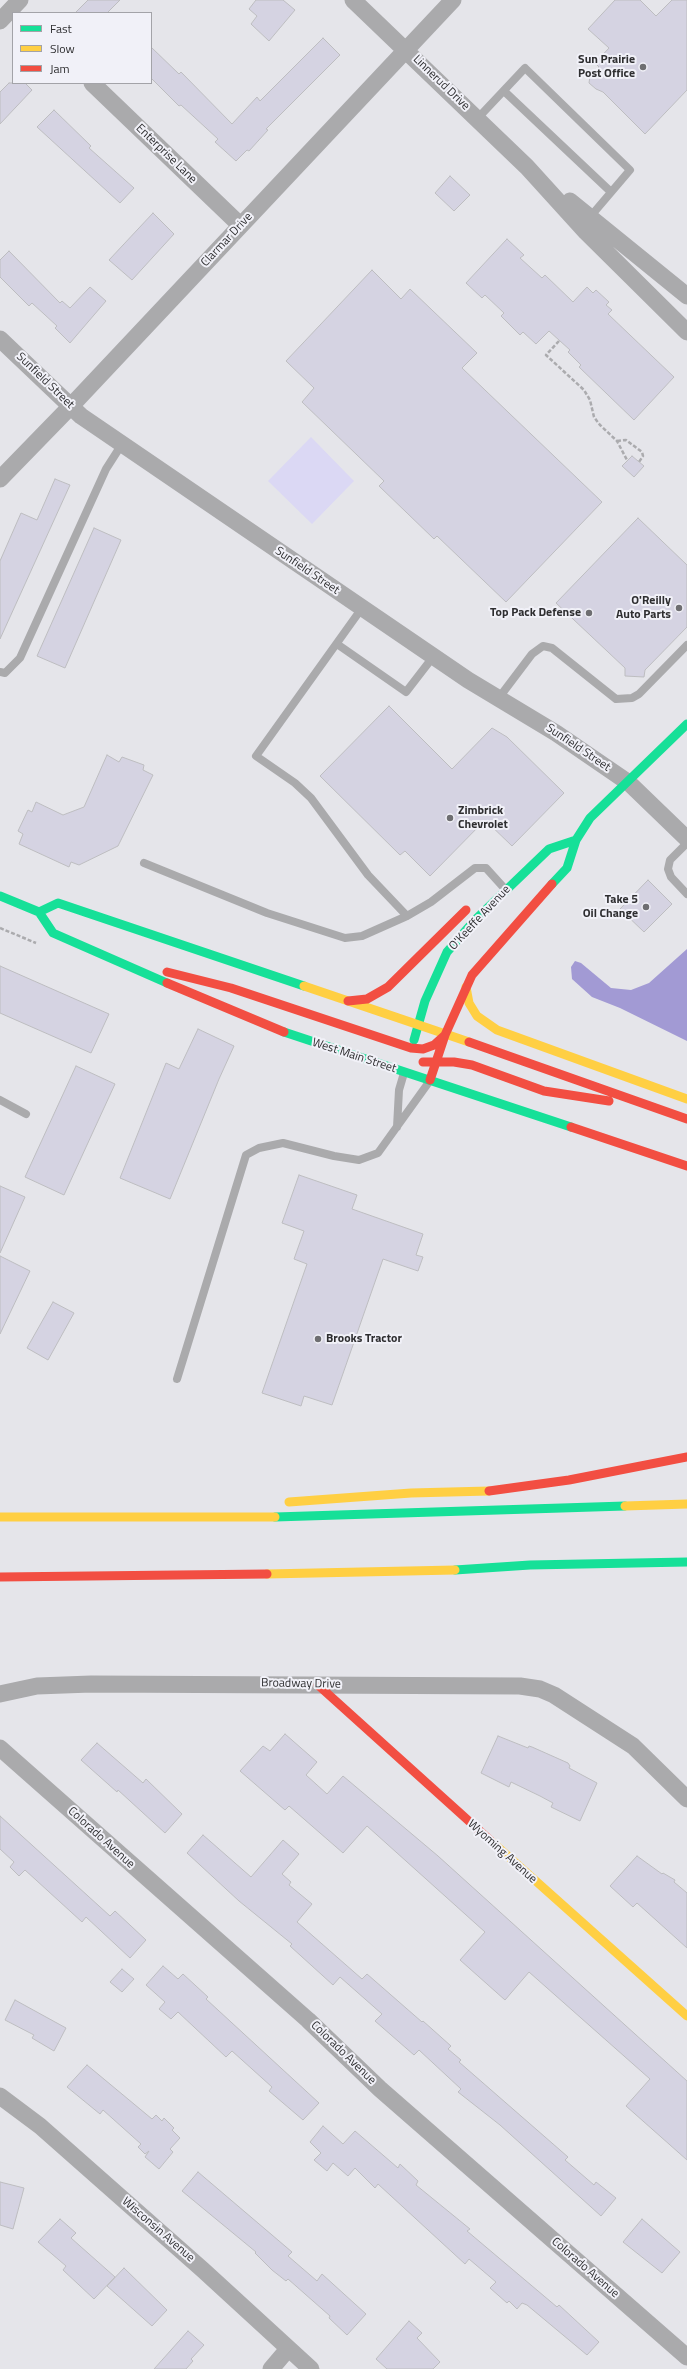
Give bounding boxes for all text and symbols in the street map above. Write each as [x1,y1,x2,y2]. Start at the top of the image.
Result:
legend [12,12,152,84]
text: Fast [50,19,72,38]
text: Slow [50,39,75,58]
street label: Linnerud Drive [410,52,472,114]
place label: Sun Prairie Post Office [578,53,635,81]
text: Jam [50,59,70,78]
marker: Sun Prairie Post Office [638,62,648,72]
street label: Enterprise Lane [133,121,199,187]
street label: Clarmar Drive [198,210,256,270]
street label: Sunfield Street [13,350,77,412]
street label: Sunfield Street [272,544,342,598]
place label: O'Reilly Auto Parts [616,594,671,622]
marker: O'Reilly Auto Parts [674,603,684,613]
place label: Top Pack Defense [490,606,581,620]
marker: Top Pack Defense [584,608,594,618]
street label: Sunfield Street [543,721,613,775]
place label: Zimbrick Chevrolet [458,804,508,832]
marker: Zimbrick Chevrolet [445,813,455,823]
street label: O'Keeffe Avenue [446,883,514,953]
place label: Take 5 Oil Change [583,893,638,921]
marker: Take 5 Oil Change [641,902,651,912]
street label: West Main Street [310,1036,398,1076]
place label: Brooks Tractor [326,1332,402,1346]
marker: Brooks Tractor [313,1334,323,1344]
street label: Broadway Drive [261,1676,341,1692]
street label: Colorado Avenue [65,1804,137,1872]
street label: Wyoming Avenue [464,1817,540,1887]
street label: Colorado Avenue [307,2018,379,2088]
street label: Wisconsin Avenue [119,2195,197,2265]
street label: Colorado Avenue [548,2235,622,2301]

